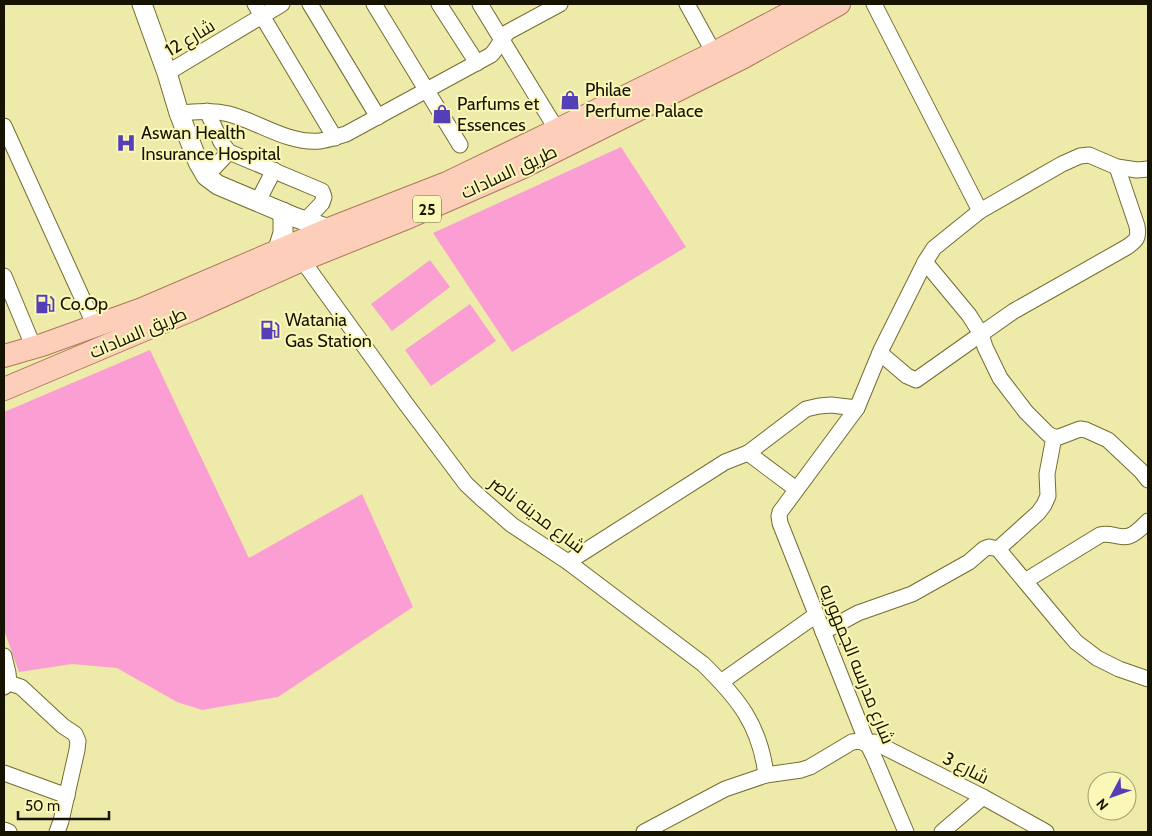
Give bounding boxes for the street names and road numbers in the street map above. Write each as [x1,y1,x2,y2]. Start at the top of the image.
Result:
street label: شارع 12 [161,15,219,62]
street label: طريق السادات [457,140,561,205]
road number: 25 [413,195,441,222]
street label: طريق السادات [86,303,190,364]
street label: شارع مدينه ناصر [483,471,589,559]
street label: شارع مدرسه الجمهوريه [814,581,899,748]
street label: شارع 3 [939,747,993,790]

